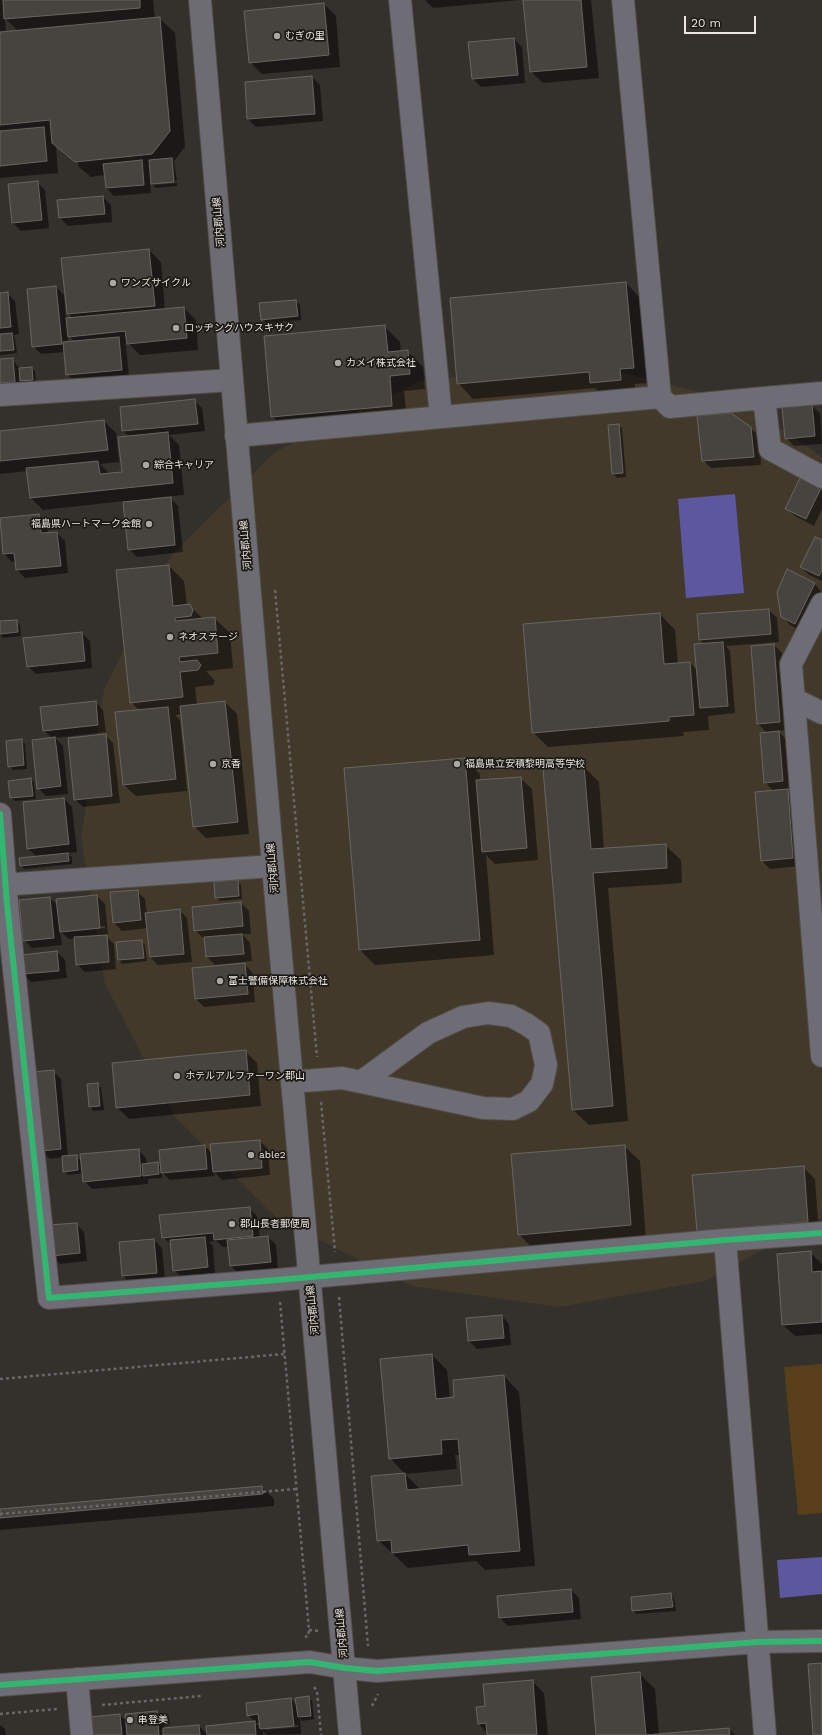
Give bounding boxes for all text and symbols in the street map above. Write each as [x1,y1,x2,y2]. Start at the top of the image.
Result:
scale bar [686,8,758,34]
text: 20 m [691,16,721,30]
place label: むぎの里 [285,30,325,42]
marker: むぎの里 [272,31,282,41]
street label: 河内郡山線 [211,197,227,247]
place label: ワンズサイクル [121,277,191,289]
marker: ワンズサイクル [108,278,118,288]
place label: ロッヂングハウスキサク [184,322,294,334]
marker: ロッヂングハウスキサク [171,323,181,333]
place label: カメイ株式会社 [346,357,416,369]
marker: カメイ株式会社 [333,358,343,368]
place label: 綜合キャリア [154,459,214,471]
marker: 綜合キャリア [141,460,151,470]
place label: 福島県ハートマーク会館 [31,518,141,530]
marker: 福島県ハートマーク会館 [144,519,154,529]
street label: 河内郡山線 [238,520,254,570]
place label: ネオステージ [178,631,238,643]
marker: ネオステージ [165,632,175,642]
place label: 京香 [221,758,241,770]
place label: 福島県立安積黎明高等学校 [465,758,585,770]
marker: 京香 [208,759,218,769]
marker: 福島県立安積黎明高等学校 [452,759,462,769]
street label: 河内郡山線 [265,843,281,893]
place label: 富士警備保障株式会社 [228,975,328,987]
marker: 富士警備保障株式会社 [215,976,225,986]
place label: ホテルアルファーワン郡山 [185,1070,305,1082]
marker: ホテルアルファーワン郡山 [172,1071,182,1081]
place label: able2 [259,1149,286,1161]
marker: able2 [246,1150,256,1160]
place label: 郡山長者郵便局 [240,1218,310,1230]
marker: 郡山長者郵便局 [227,1219,237,1229]
street label: 河内郡山線 [304,1285,322,1335]
street label: 河内郡山線 [334,1608,350,1658]
place label: 串登美 [138,1714,168,1726]
marker: 串登美 [125,1715,135,1725]

